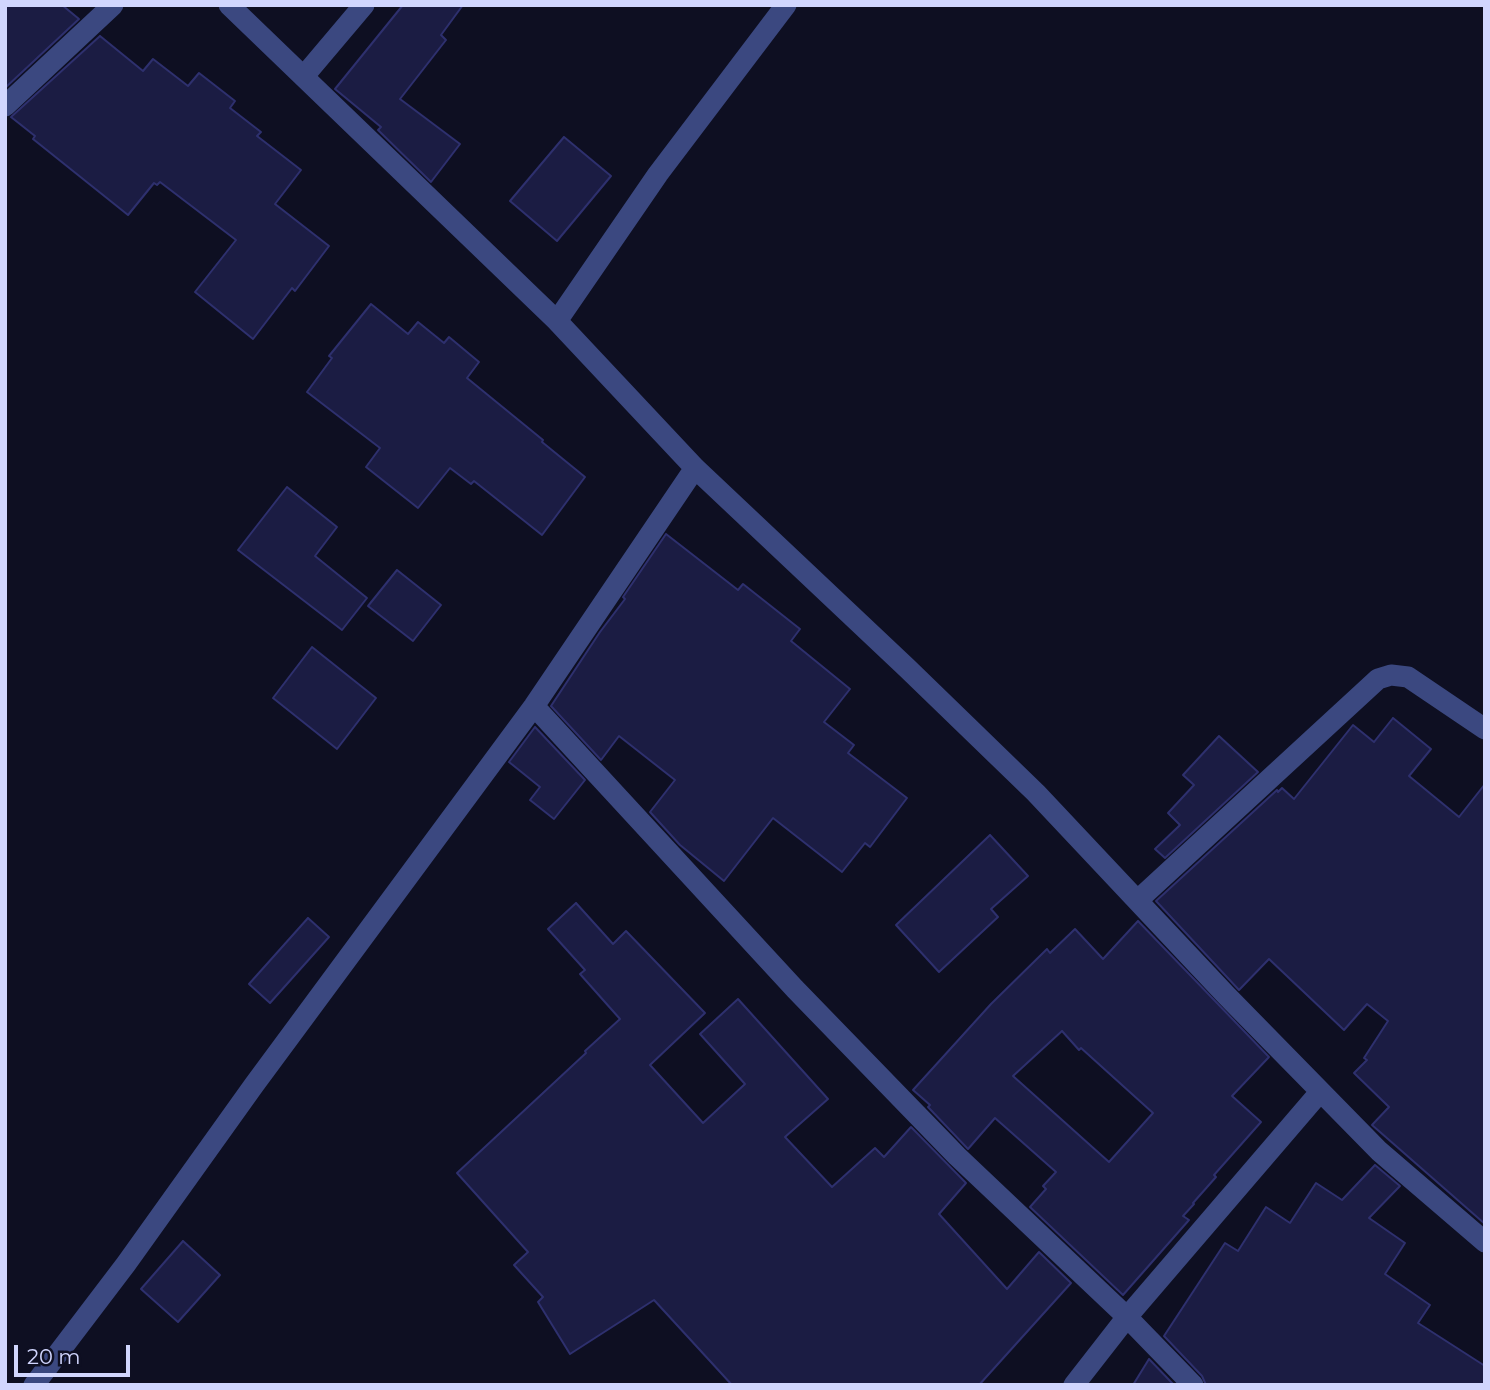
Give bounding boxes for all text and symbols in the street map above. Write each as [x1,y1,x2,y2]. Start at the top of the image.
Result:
scale bar [18,1330,133,1374]
text: 20 m [27,1344,81,1369]

